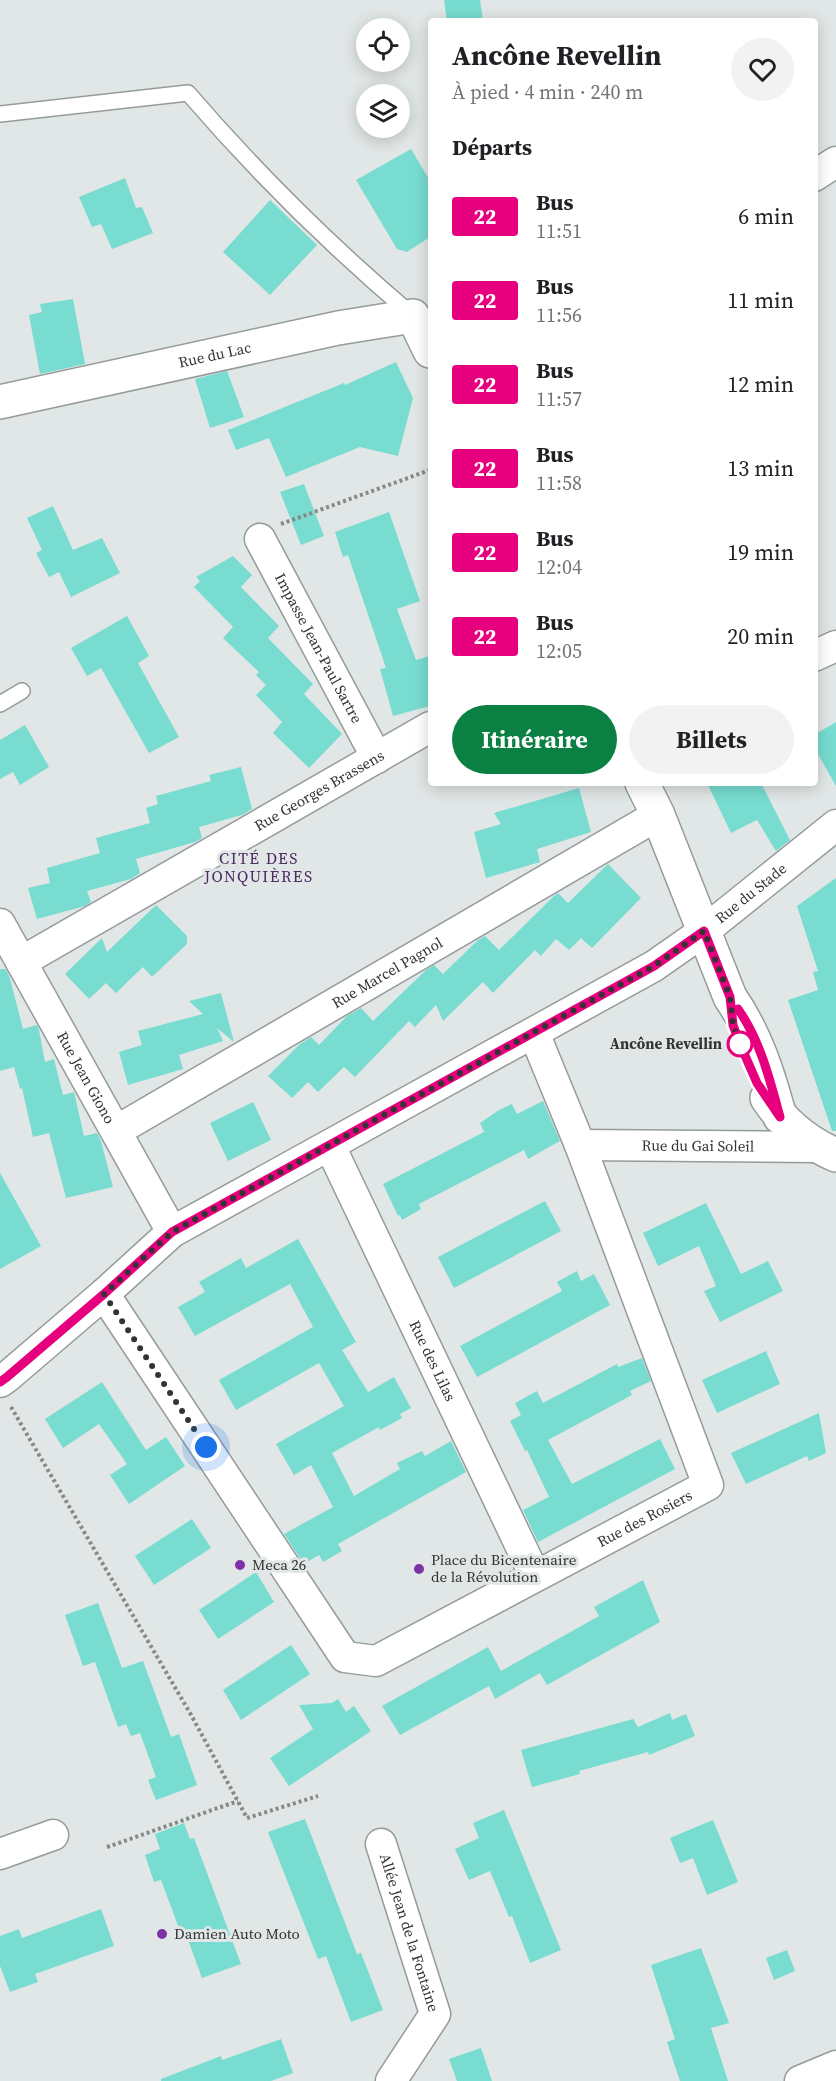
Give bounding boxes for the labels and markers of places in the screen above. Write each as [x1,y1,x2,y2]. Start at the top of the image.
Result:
marker: Ancône Revellin [727,1031,753,1057]
place label: Ancône Revellin [610,1033,722,1054]
place label: Place du Bicentenaire de la Révolution [431,1549,577,1587]
place label: Meca 26 [252,1554,306,1575]
marker: Meca 26 [233,1558,247,1572]
marker: Place du Bicentenaire de la Révolution [412,1562,426,1576]
place label: Damien Auto Moto [174,1923,300,1944]
marker: Damien Auto Moto [155,1927,169,1941]

